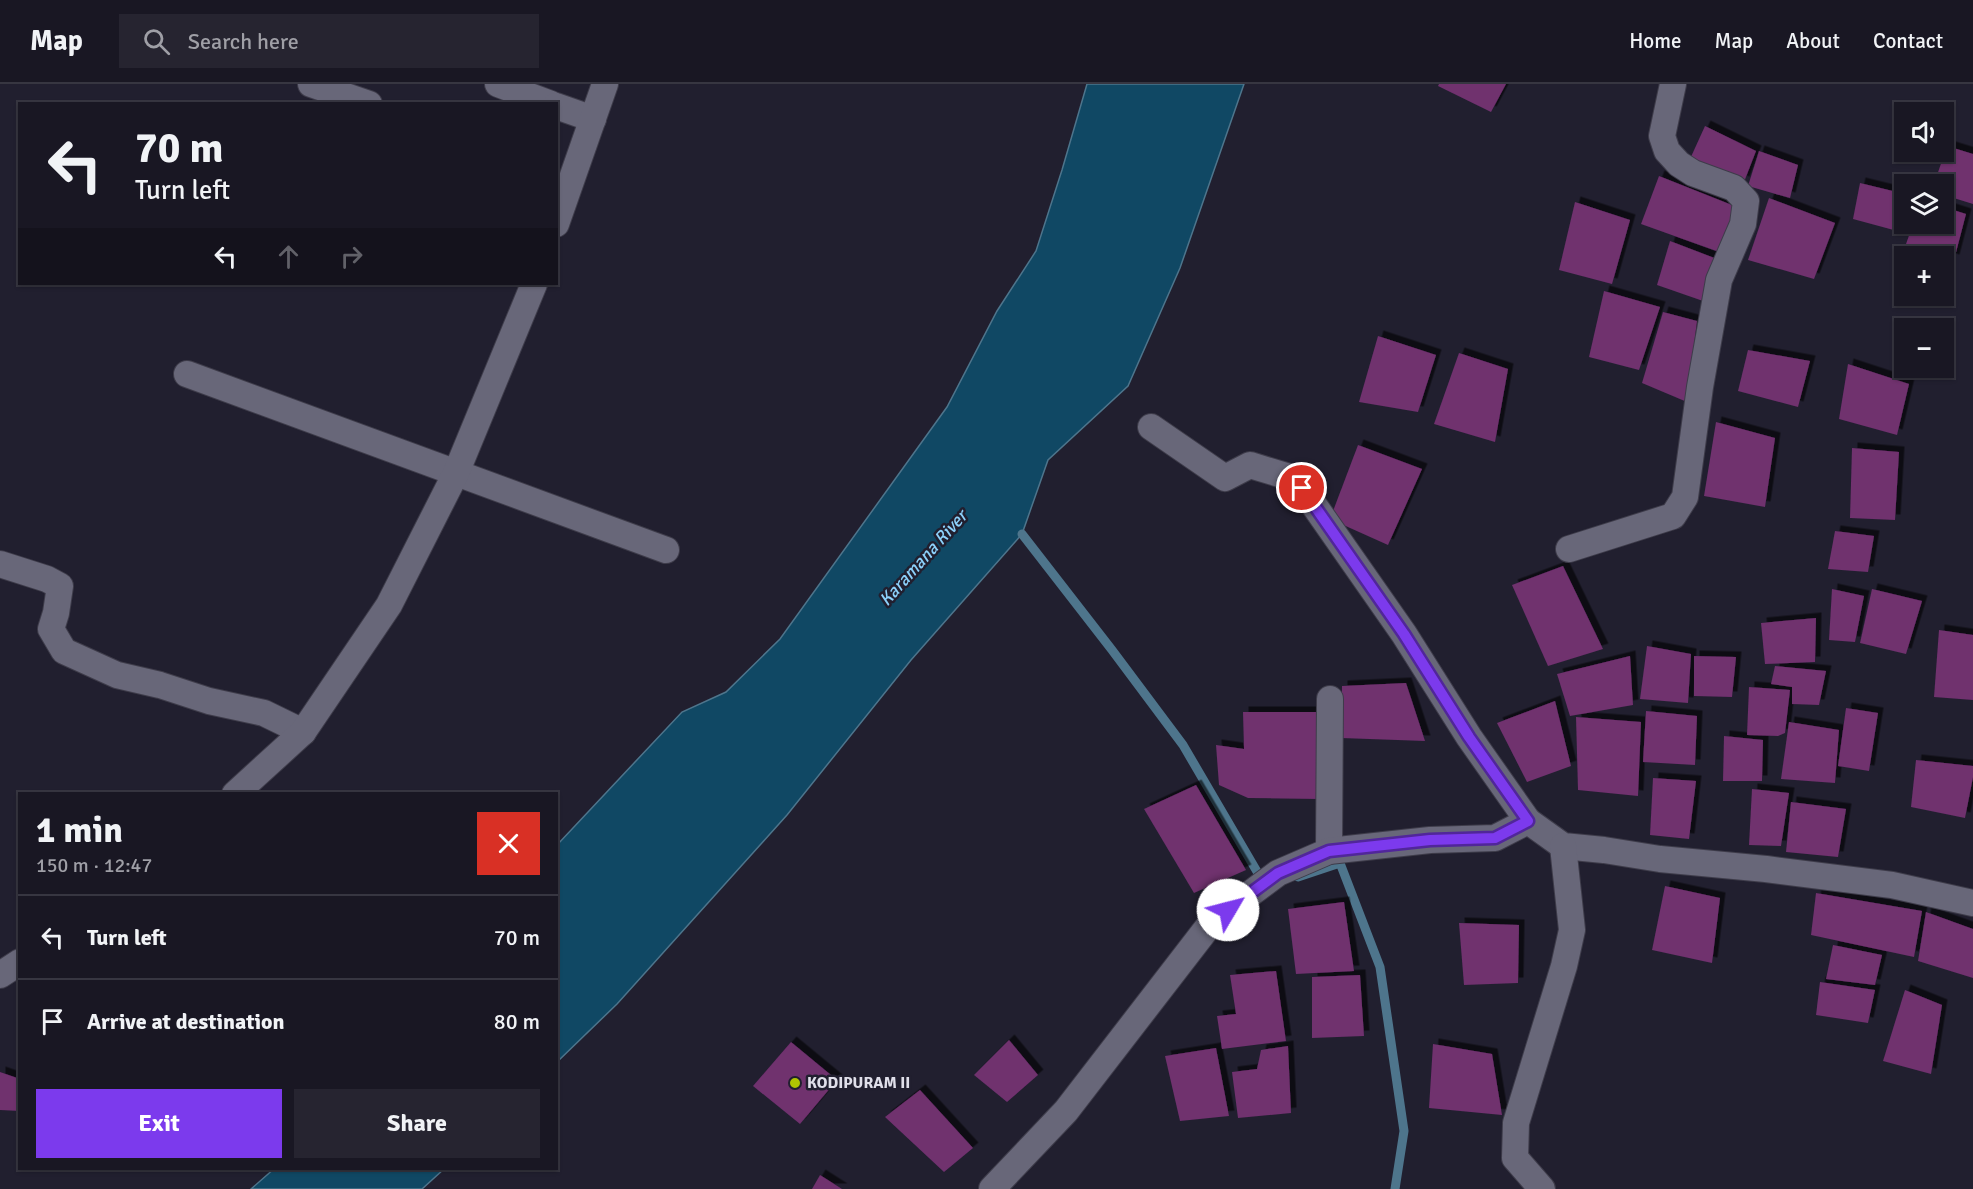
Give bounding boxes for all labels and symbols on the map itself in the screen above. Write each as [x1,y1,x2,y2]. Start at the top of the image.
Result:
pin [1276,462,1327,513]
water label: Karamana River [874,504,973,610]
position arrow [1196,878,1260,942]
place label: KODIPURAM II [807,1073,910,1093]
marker: KODIPURAM II [788,1076,802,1090]

